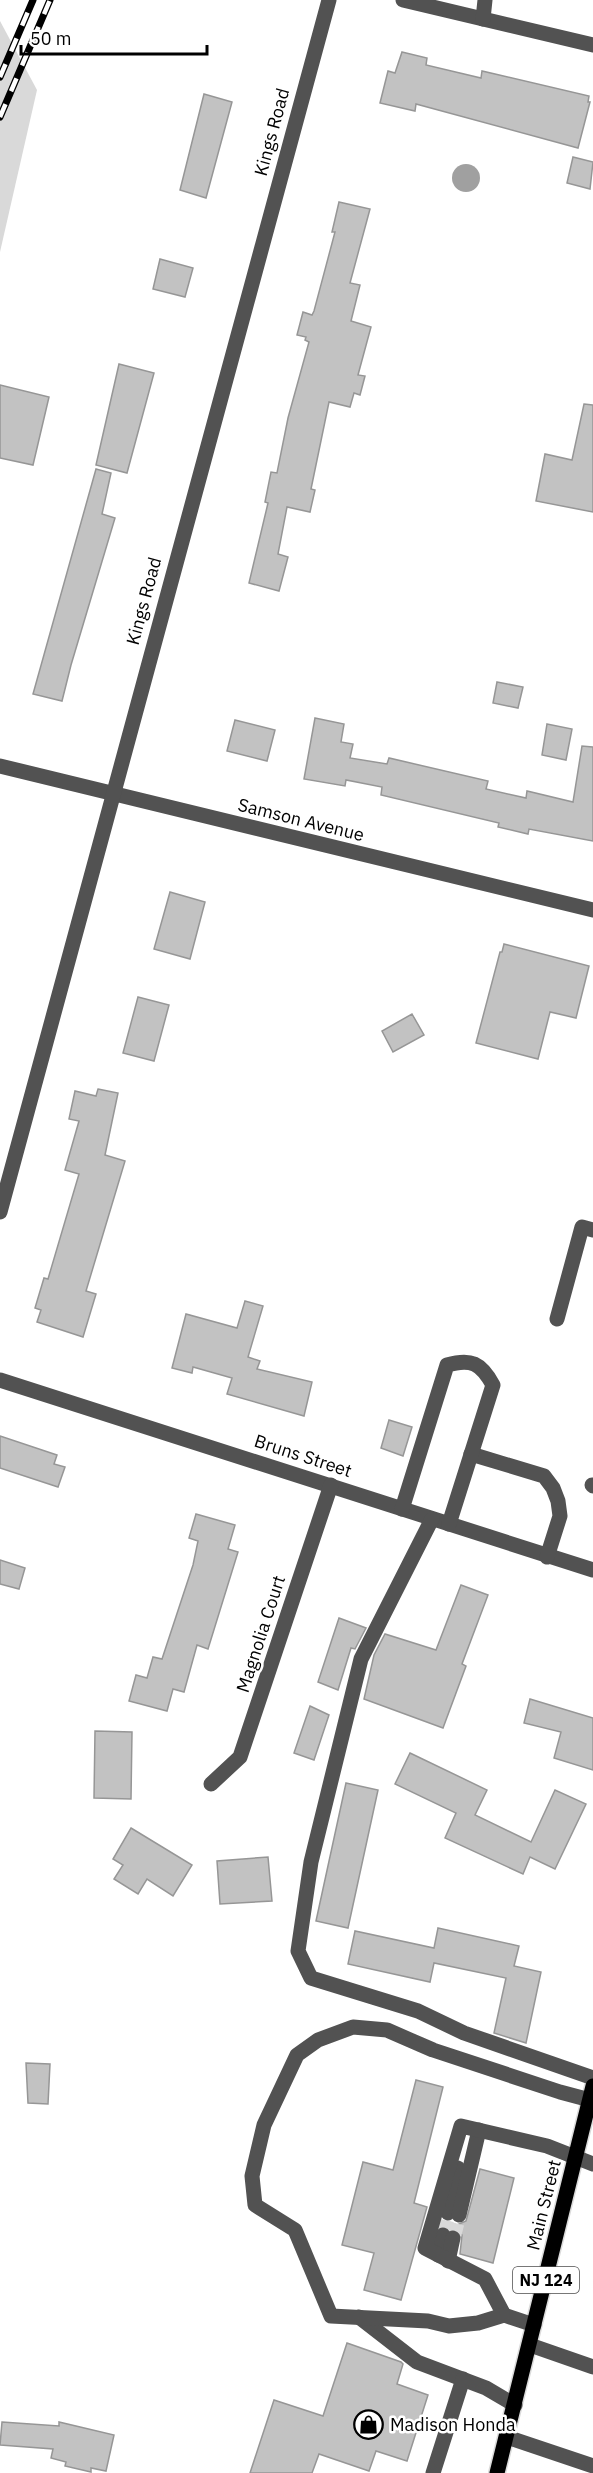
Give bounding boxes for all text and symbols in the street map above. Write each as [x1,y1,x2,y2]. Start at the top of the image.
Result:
scale bar [21,18,207,56]
text: 50 m [30,27,72,50]
street label: Kings Road [249,85,294,178]
street label: Kings Road [121,554,166,647]
street label: Samson Avenue [236,793,367,846]
street label: Bruns Street [251,1429,355,1482]
street label: Magnolia Court [231,1572,290,1695]
street label: Main Street [521,2157,566,2253]
road number: NJ 124 [513,2267,579,2293]
shop icon: Madison Honda [353,2409,385,2441]
place label: Madison Honda [390,2413,516,2436]

